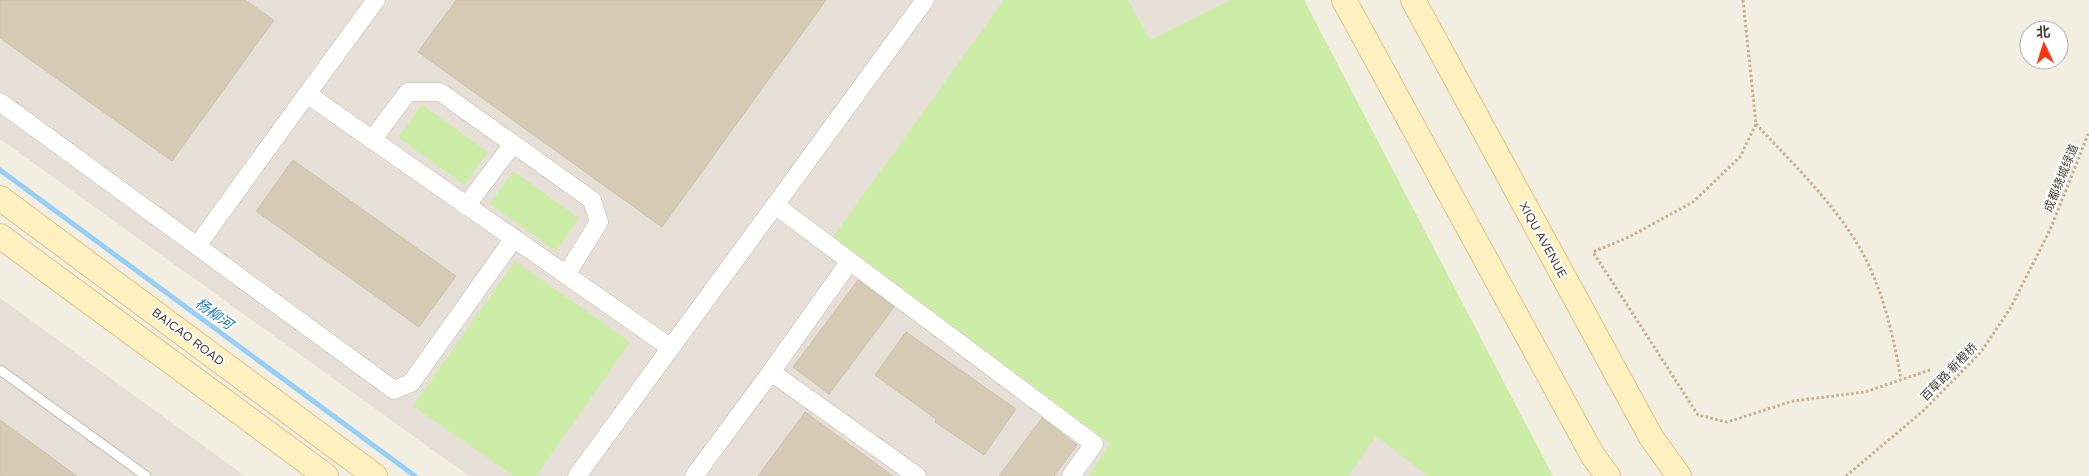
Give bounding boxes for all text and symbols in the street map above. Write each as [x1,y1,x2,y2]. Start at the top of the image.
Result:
north arrow [2019,20,2069,70]
text: 北 [2036,24,2051,41]
street label: 成都绕城绿道 [2041,142,2081,214]
street label: XIQU AVENUE [1516,200,1570,281]
water label: 杨柳河 [192,295,238,335]
street label: BAICAO ROAD [149,305,227,369]
street label: 百草路·新橙桥 [1918,340,1980,404]

